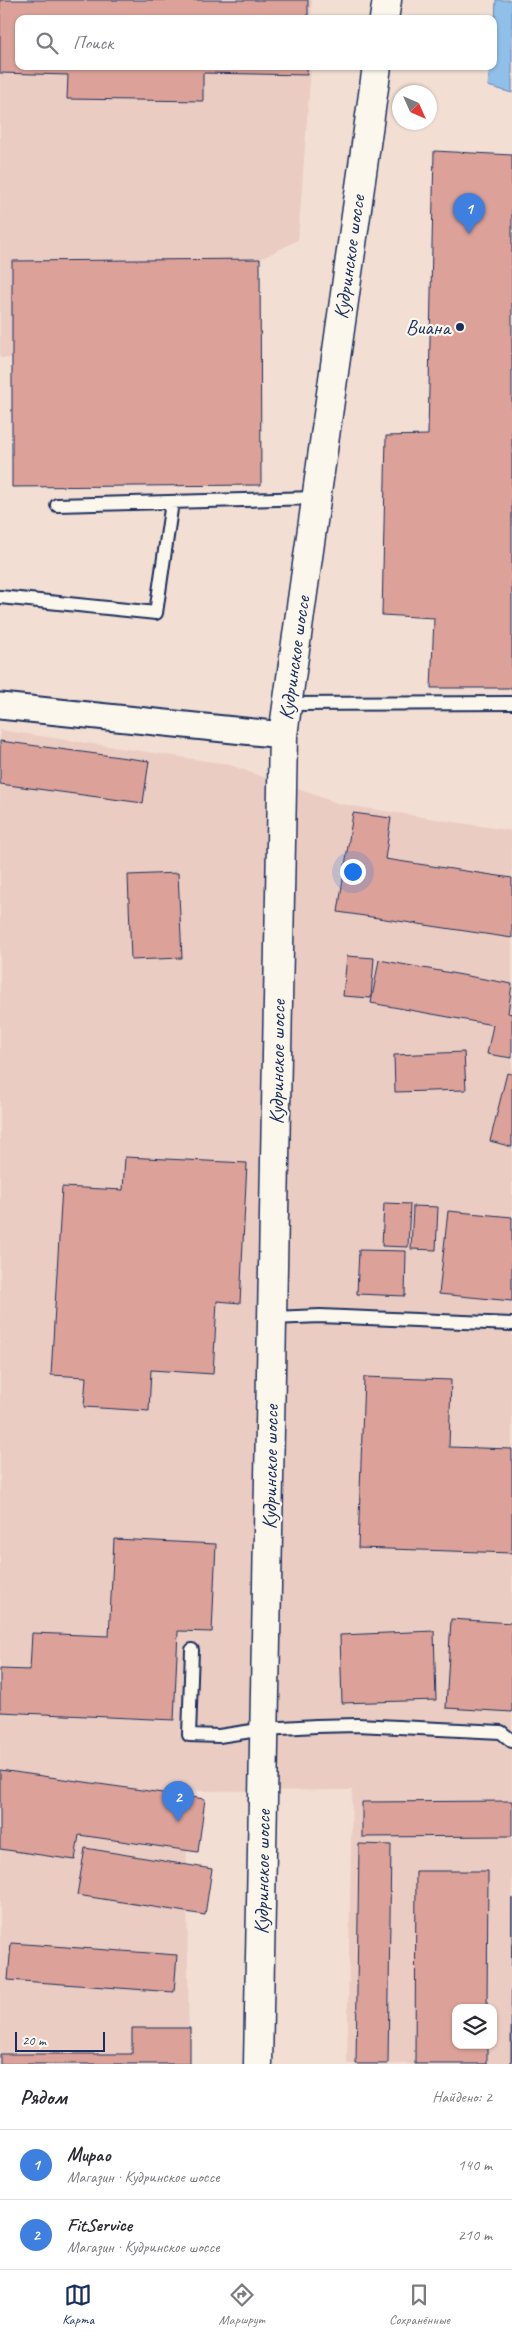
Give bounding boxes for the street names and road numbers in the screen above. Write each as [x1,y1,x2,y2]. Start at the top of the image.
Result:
street label: Кудринское шоссе [327,192,371,321]
street label: Кудринское шоссе [272,593,316,722]
street label: Кудринское шоссе [263,998,291,1125]
street label: Кудринское шоссе [256,1403,284,1530]
street label: Кудринское шоссе [248,1808,276,1935]

